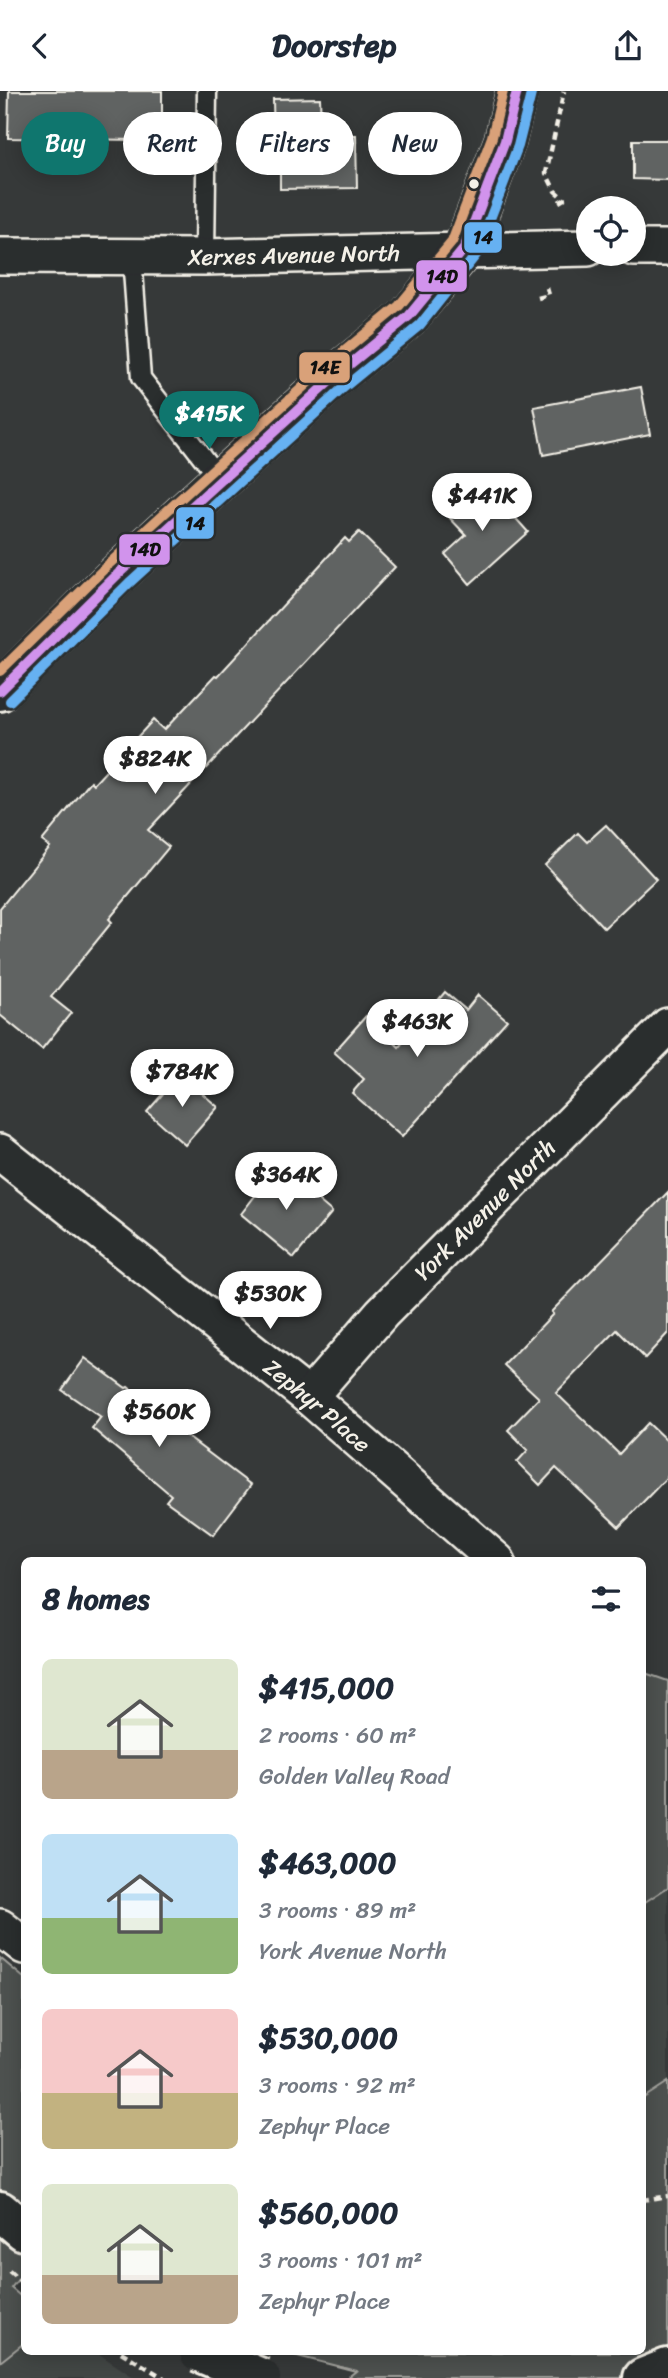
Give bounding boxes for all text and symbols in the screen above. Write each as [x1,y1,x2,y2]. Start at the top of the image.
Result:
text: Doorstep [272,17,396,74]
icon: back [21,27,59,65]
icon: share [609,27,647,65]
chip: Buy [21,112,109,175]
chip: Rent [123,112,222,175]
chip: Filters [236,112,354,175]
chip: New [368,112,462,175]
unlabelled marker [467,177,481,191]
map controls [576,196,646,266]
button: locate [576,196,646,266]
line badge: 14 [463,221,503,254]
text: 14 [473,221,493,254]
street label: Xerxes Avenue North [187,232,400,278]
line badge: 14D [415,259,468,293]
text: 14D [426,260,458,293]
line badge: 14E [298,351,351,384]
text: 14E [310,351,342,384]
pin: $415K [160,391,258,451]
text: $415K [175,393,243,434]
pin: $441K [433,473,531,533]
text: $441K [448,475,516,516]
line badge: 14 [175,506,215,540]
text: 14 [185,507,205,540]
line badge: 14D [118,533,171,566]
text: 14D [129,533,161,566]
pin: $824K [106,737,204,796]
text: $824K [120,738,190,779]
pin: $463K [368,999,466,1059]
text: $463K [382,1001,452,1042]
pin: $784K [133,1049,231,1109]
text: $784K [147,1051,217,1092]
street label: York Avenue North [404,1129,566,1291]
pin: $364K [237,1153,335,1212]
text: $364K [251,1154,321,1195]
pin: $530K [221,1271,319,1331]
text: $530K [235,1273,305,1314]
street label: Zephyr Place [254,1348,380,1464]
pin: $560K [110,1389,208,1449]
text: $560K [123,1391,195,1432]
text: 8 homes [42,1572,150,1626]
icon: filters [587,1580,625,1618]
text: $415,000 [259,1661,394,1715]
icon: home [98,1687,182,1771]
text: 2 rooms · 60 m² [259,1715,417,1756]
text: Golden Valley Road [259,1756,450,1797]
text: $463,000 [259,1836,396,1890]
icon: home [98,1862,182,1946]
text: 3 rooms · 89 m² [259,1890,416,1931]
text: York Avenue North [259,1931,447,1972]
text: $530,000 [259,2011,398,2065]
icon: home [98,2037,182,2121]
text: 3 rooms · 92 m² [259,2065,416,2106]
text: Zephyr Place [259,2106,390,2147]
text: $560,000 [259,2186,398,2240]
icon: home [98,2212,182,2296]
text: 3 rooms · 101 m² [259,2240,423,2281]
text: Zephyr Place [259,2281,390,2322]

